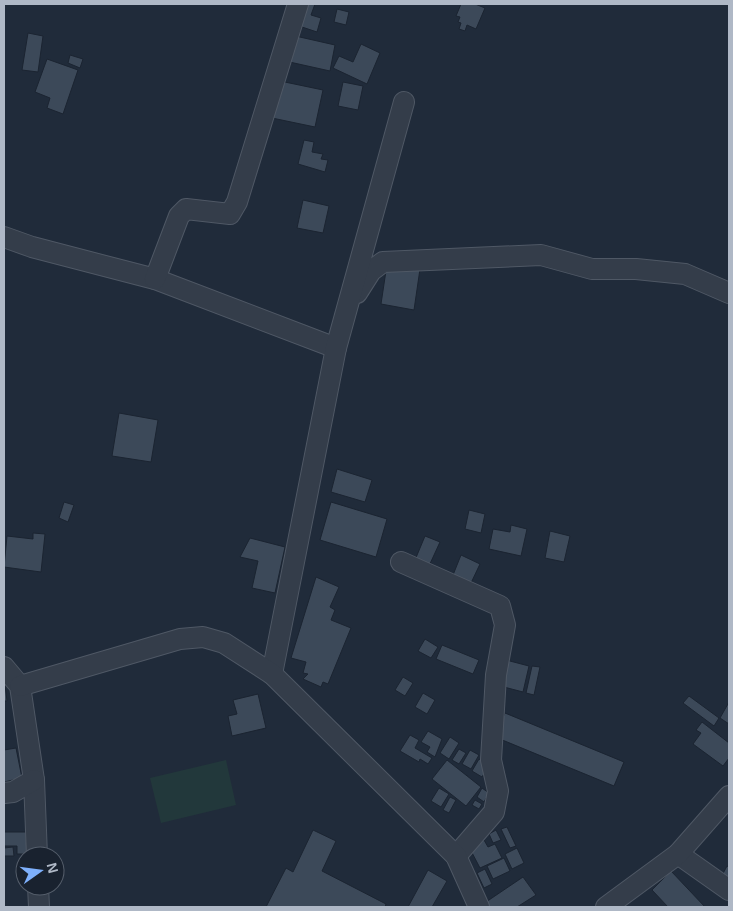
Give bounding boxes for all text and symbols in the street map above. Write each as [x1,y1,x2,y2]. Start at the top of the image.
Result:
north arrow [15,846,65,896]
text: N [44,861,62,875]

